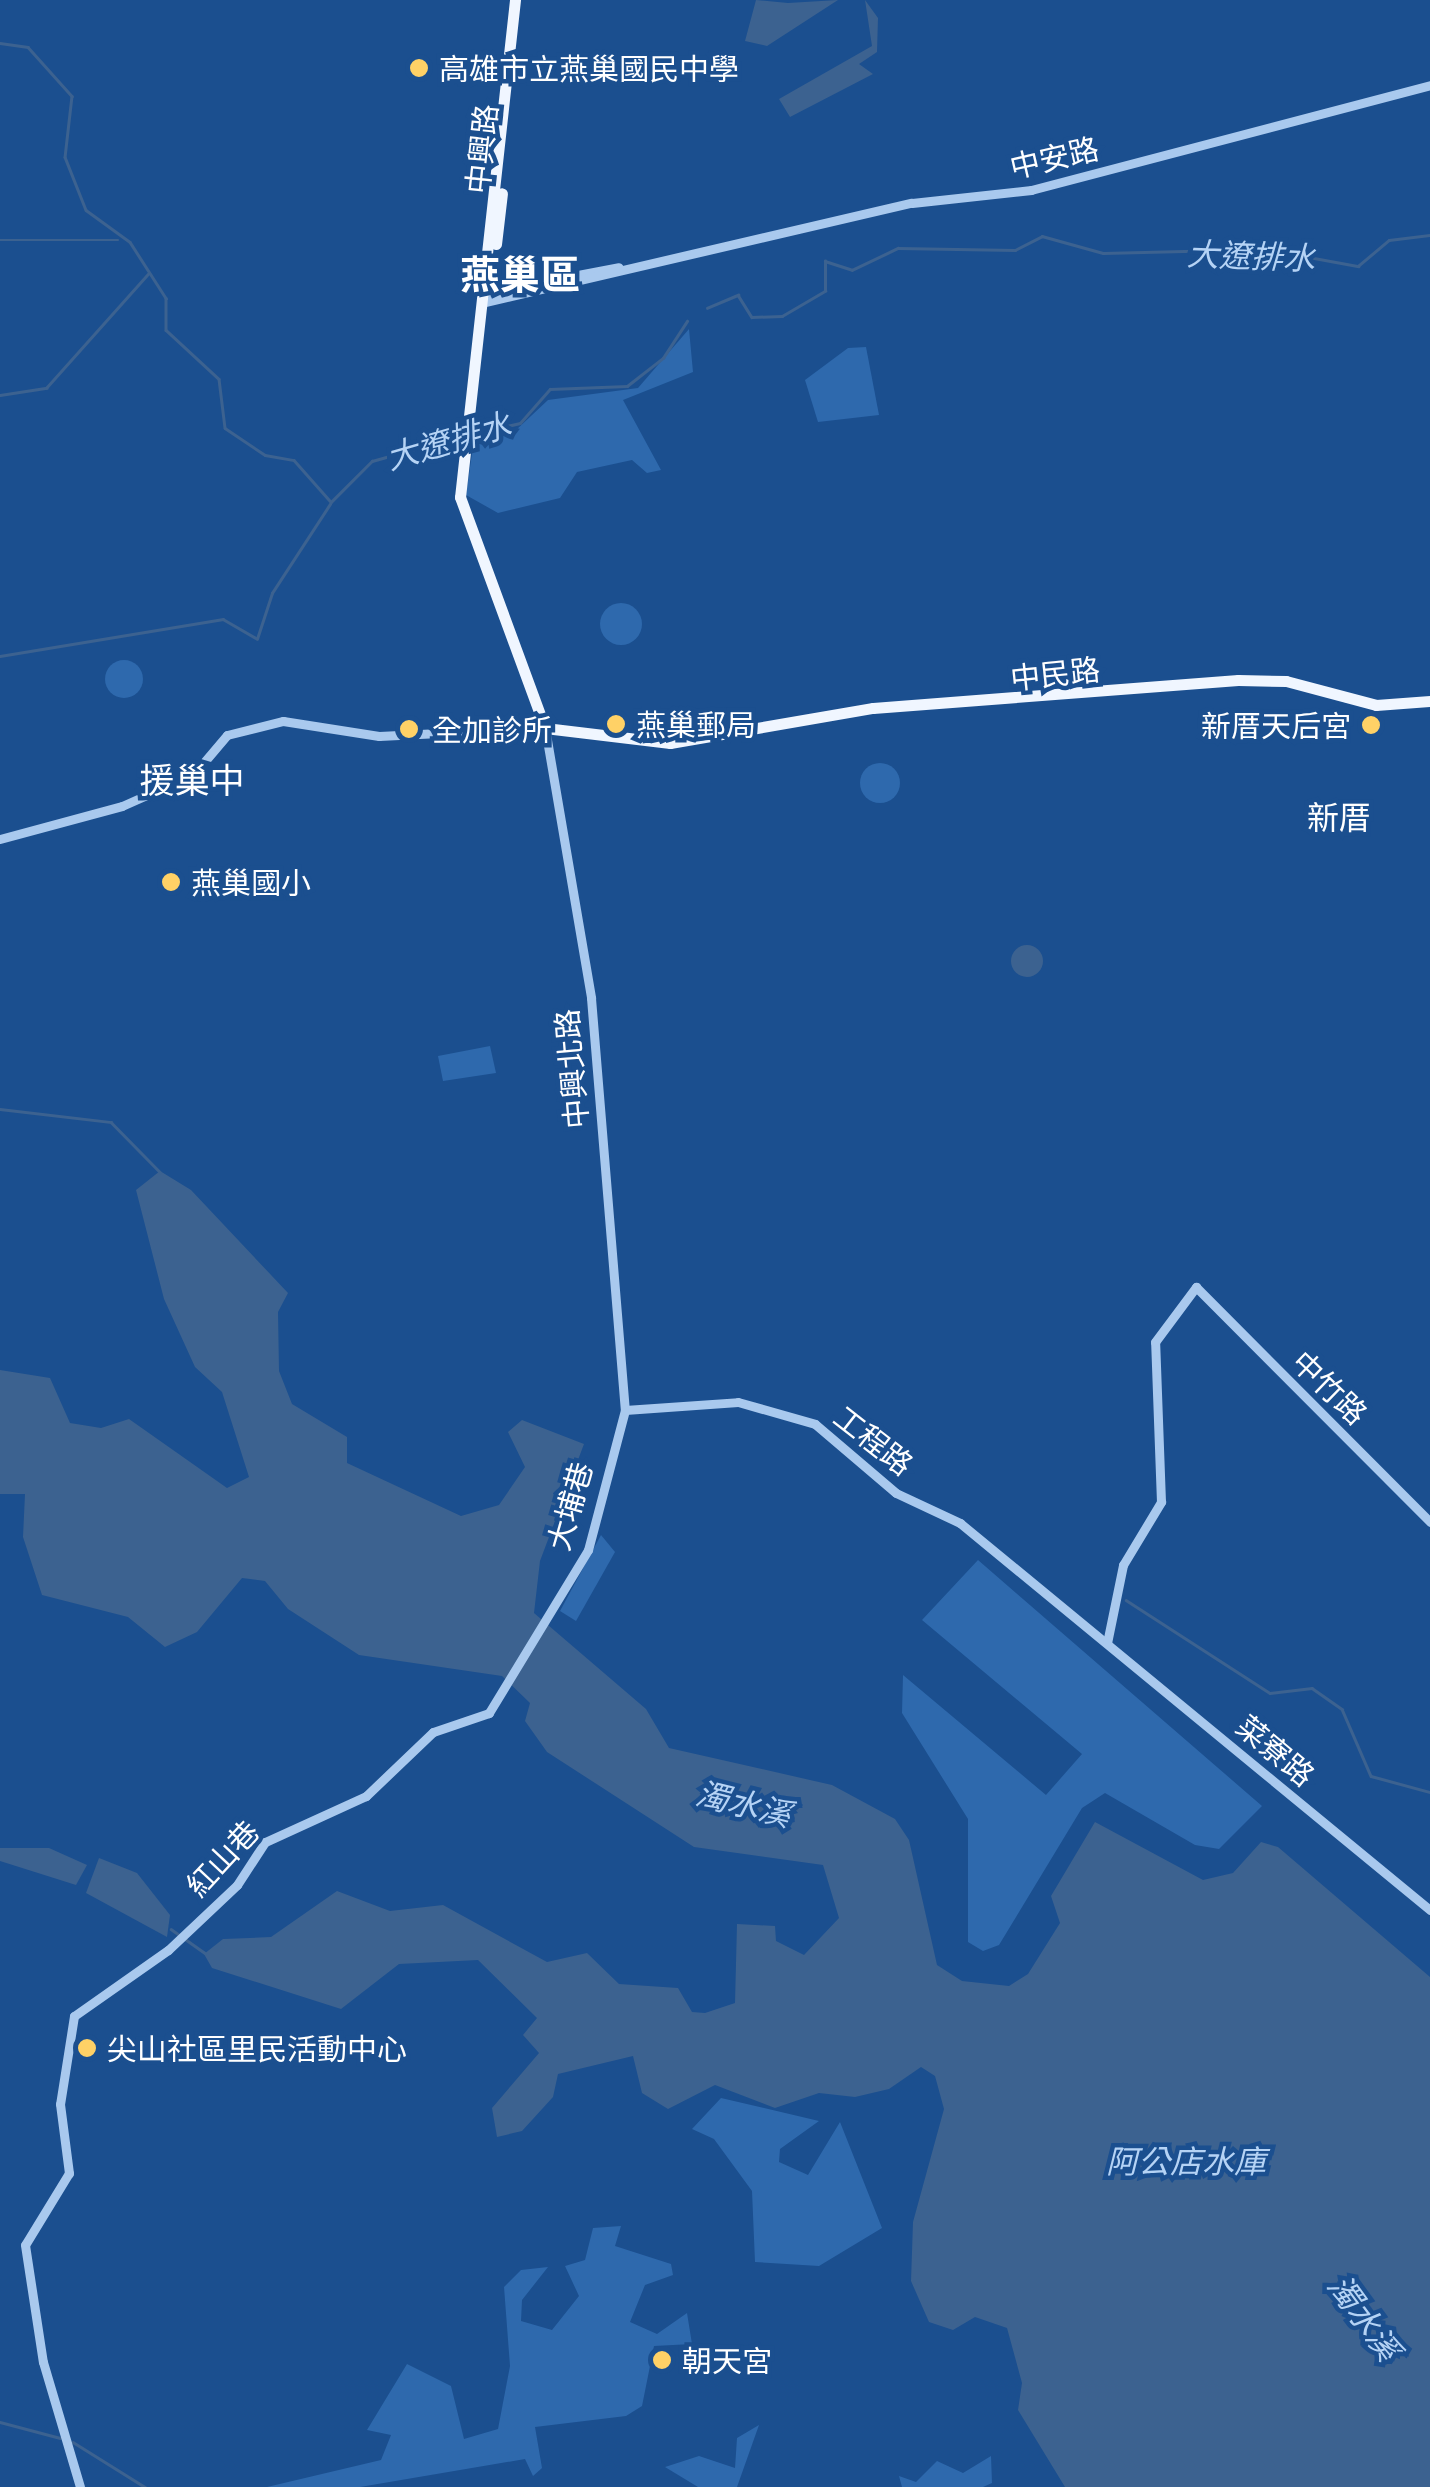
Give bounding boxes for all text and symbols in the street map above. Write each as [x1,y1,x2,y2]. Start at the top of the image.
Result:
place label: 高雄市立燕巢國民中學 [439,50,739,86]
marker: 高雄市立燕巢國民中學 [408,57,430,79]
street label: 中興路 [458,102,504,196]
street label: 中安路 [1006,129,1102,185]
water label: 大遼排水 [1186,234,1316,276]
district label: 燕巢區 [460,249,580,297]
water label: 大遼排水 [381,404,515,476]
street label: 中民路 [1008,650,1102,696]
place label: 燕巢郵局 [636,706,756,742]
place label: 新厝天后宮 [1201,707,1351,743]
place label: 全加診所 [432,711,552,747]
marker: 燕巢郵局 [605,713,627,735]
marker: 新厝天后宮 [1360,714,1382,736]
marker: 全加診所 [396,716,422,742]
district label: 援巢中 [140,758,244,800]
district label: 新厝 [1307,797,1371,835]
place label: 燕巢國小 [191,864,311,900]
marker: 燕巢國小 [160,871,182,893]
street label: 中興北路 [548,1008,594,1130]
street label: 中竹路 [1285,1343,1375,1431]
street label: 工程路 [827,1398,921,1482]
street label: 大埔巷 [539,1458,599,1554]
street label: 菜寮路 [1230,1707,1322,1793]
water label: 濁水溪 [693,1773,795,1833]
street label: 紅山巷 [178,1813,266,1903]
place label: 尖山社區里民活動中心 [107,2030,407,2066]
marker: 尖山社區里民活動中心 [76,2037,98,2059]
water label: 阿公店水庫 [1106,2141,1266,2179]
water label: 濁水溪 [1321,2267,1409,2367]
place label: 朝天宮 [682,2342,772,2378]
marker: 朝天宮 [651,2349,673,2371]

